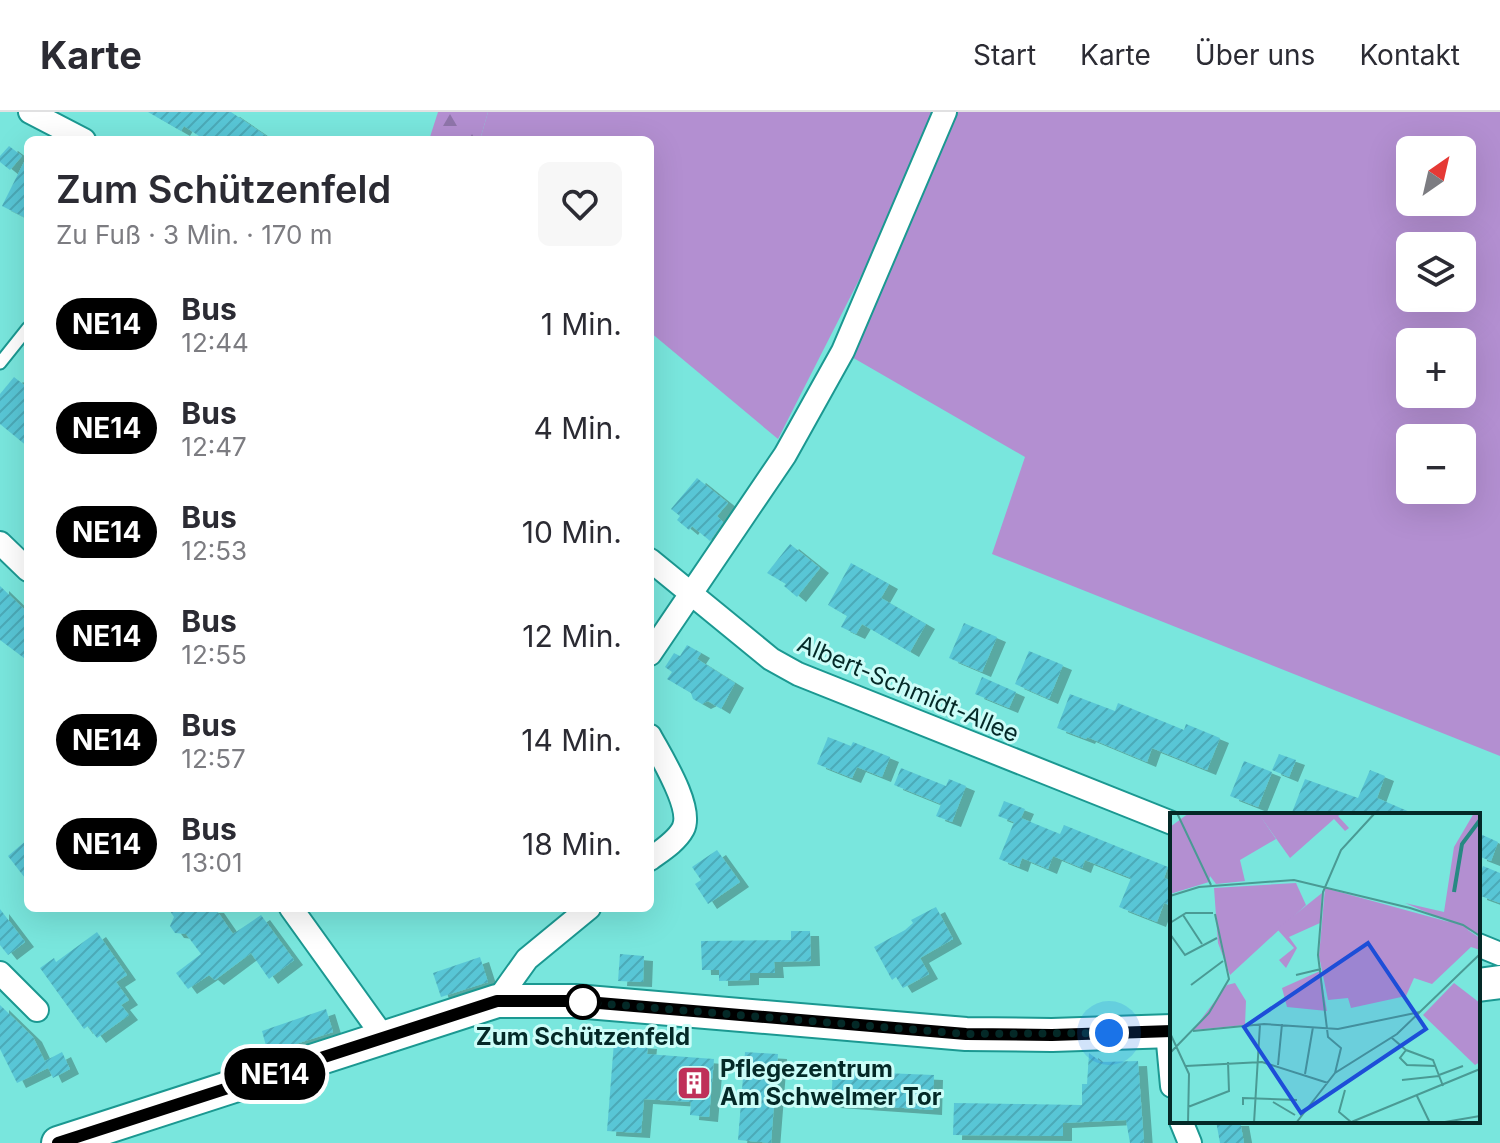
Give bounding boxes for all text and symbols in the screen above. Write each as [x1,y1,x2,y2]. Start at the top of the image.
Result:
text: Karte [40,32,142,78]
text: Start [973,38,1036,72]
text: Karte [1080,38,1151,72]
text: Über uns [1195,38,1315,72]
text: Kontakt [1359,38,1460,72]
north arrow [1396,136,1476,216]
map controls [1396,136,1476,504]
button: heart [538,162,622,246]
text: Zum Schützenfeld [56,166,391,212]
text: Zu Fuß · 3 Min. · 170 m [56,219,333,250]
button: layers [1396,232,1476,312]
text: Bus [181,291,237,327]
text: 1 Min. [541,306,622,342]
text: NE14 [72,307,141,341]
text: 12:44 [181,327,249,358]
button: + [1396,328,1476,408]
text: Bus [181,395,237,431]
text: 4 Min. [533,410,622,446]
text: NE14 [72,411,141,445]
button: − [1396,424,1476,504]
text: 12:47 [181,431,247,462]
text: Bus [181,499,237,535]
text: 10 Min. [522,514,622,550]
text: NE14 [72,515,141,549]
text: 12:53 [181,535,247,566]
text: Bus [181,603,237,639]
text: 12 Min. [522,618,622,654]
text: NE14 [72,619,141,653]
street label: Albert-Schmidt-Allee [793,629,1023,748]
text: 12:55 [181,639,247,670]
text: Bus [181,707,237,743]
text: 14 Min. [521,722,622,758]
text: NE14 [72,723,141,757]
text: 12:57 [181,743,246,774]
text: Bus [181,811,237,847]
inset map [1170,813,1480,1123]
text: 18 Min. [522,826,622,862]
text: NE14 [72,827,141,861]
text: 13:01 [181,847,242,878]
marker: Zum Schützenfeld [566,985,600,1019]
your location [1089,1013,1129,1053]
place label: Zum Schützenfeld [476,1022,690,1051]
line badge: NE14 [219,1048,331,1100]
place label: Pflegezentrum Am Schwelmer Tor [720,1054,942,1111]
text: NE14 [240,1057,310,1091]
building icon: Pflegezentrum Am Schwelmer Tor [675,1064,713,1102]

